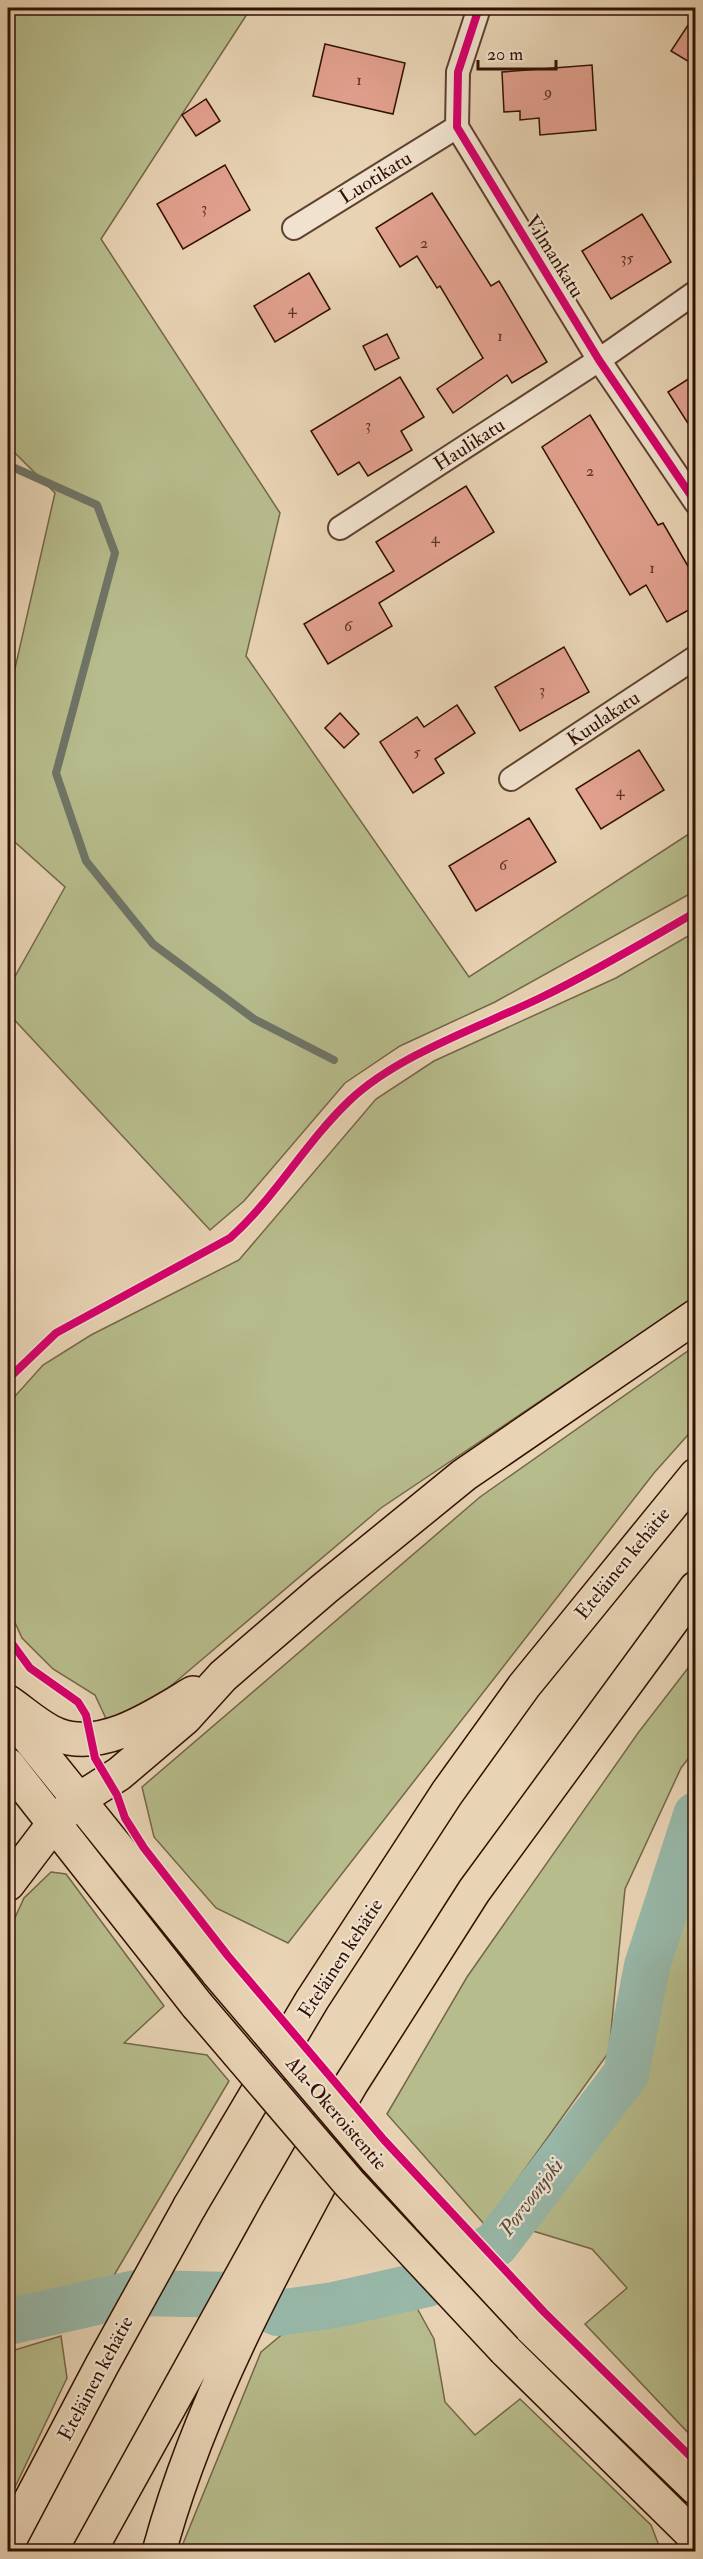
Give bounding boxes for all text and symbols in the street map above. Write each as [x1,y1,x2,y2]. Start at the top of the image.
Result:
scale bar [478,33,556,71]
text: 20 m [487,43,523,66]
house number: 1 [356,70,362,90]
house number: 9 [543,82,552,102]
street label: Luotikatu [334,145,416,209]
house number: 3 [201,198,207,218]
street label: Vilmankatu [519,210,590,302]
house number: 2 [420,233,428,253]
house number: 35 [620,248,634,268]
house number: 4 [288,299,298,319]
house number: 1 [497,326,503,346]
street label: Haulikatu [429,412,510,477]
house number: 3 [365,415,371,435]
house number: 2 [586,461,594,481]
house number: 4 [431,528,441,548]
house number: 1 [649,558,655,578]
house number: 6 [344,616,353,636]
house number: 3 [539,680,545,700]
street label: Kuulakatu [562,685,644,752]
house number: 5 [413,742,421,762]
house number: 4 [616,781,626,801]
house number: 6 [499,855,508,875]
street label: Eteläinen kehätie [569,1502,675,1625]
street label: Eteläinen kehätie [292,1894,388,2023]
street label: Ala-Okeroistentie [280,2051,393,2175]
water label: Porvoonjoki [493,2153,570,2243]
street label: Eteläinen kehätie [52,2312,139,2445]

